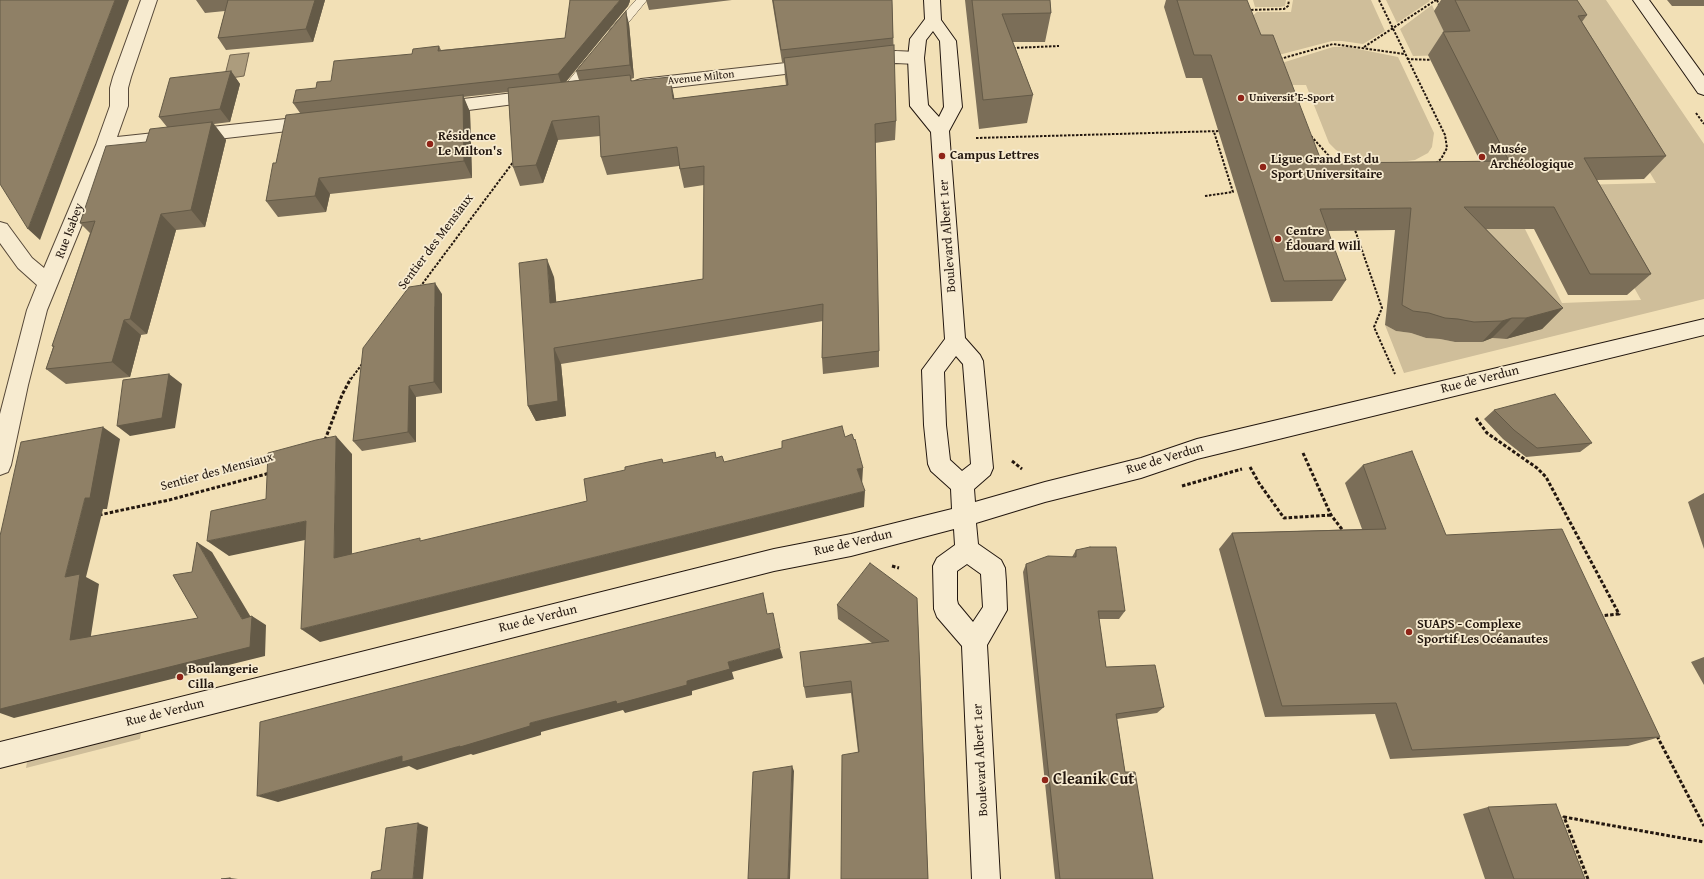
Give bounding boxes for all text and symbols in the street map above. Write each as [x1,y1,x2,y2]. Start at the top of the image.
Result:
street label: Avenue Milton [667,68,735,88]
place label: Universit’E-Sport [1249,91,1334,105]
marker: Universit’E-Sport [1236,93,1246,103]
place label: Résidence Le Milton's [438,129,502,160]
marker: Résidence Le Milton's [425,139,435,149]
place label: Musée Archéologique [1490,142,1574,173]
place label: Campus Lettres [950,148,1039,164]
marker: Campus Lettres [937,151,947,161]
place label: Ligue Grand Est du Sport Universitaire [1271,152,1382,183]
marker: Musée Archéologique [1477,152,1487,162]
marker: Ligue Grand Est du Sport Universitaire [1258,162,1268,172]
street label: Boulevard Albert 1er [936,179,960,293]
street label: Sentier des Mensiaux [395,191,477,293]
street label: Rue Isabey [52,201,88,261]
place label: Centre Édouard Will [1286,224,1361,255]
marker: Centre Édouard Will [1273,234,1283,244]
street label: Rue de Verdun [1439,363,1521,397]
street label: Rue de Verdun [1125,440,1205,478]
street label: Sentier des Mensiaux [159,449,275,495]
street label: Rue de Verdun [812,526,894,560]
street label: Rue de Verdun [497,602,579,636]
place label: SUAPS - Complexe Sportif Les Océanautes [1417,617,1548,648]
marker: SUAPS - Complexe Sportif Les Océanautes [1404,627,1414,637]
place label: Boulangerie Cilla [188,662,258,693]
marker: Boulangerie Cilla [175,672,185,682]
street label: Rue de Verdun [124,696,206,730]
street label: Boulevard Albert 1er [970,703,992,817]
place label: Cleanik Cut [1053,770,1134,790]
marker: Cleanik Cut [1040,775,1050,785]

